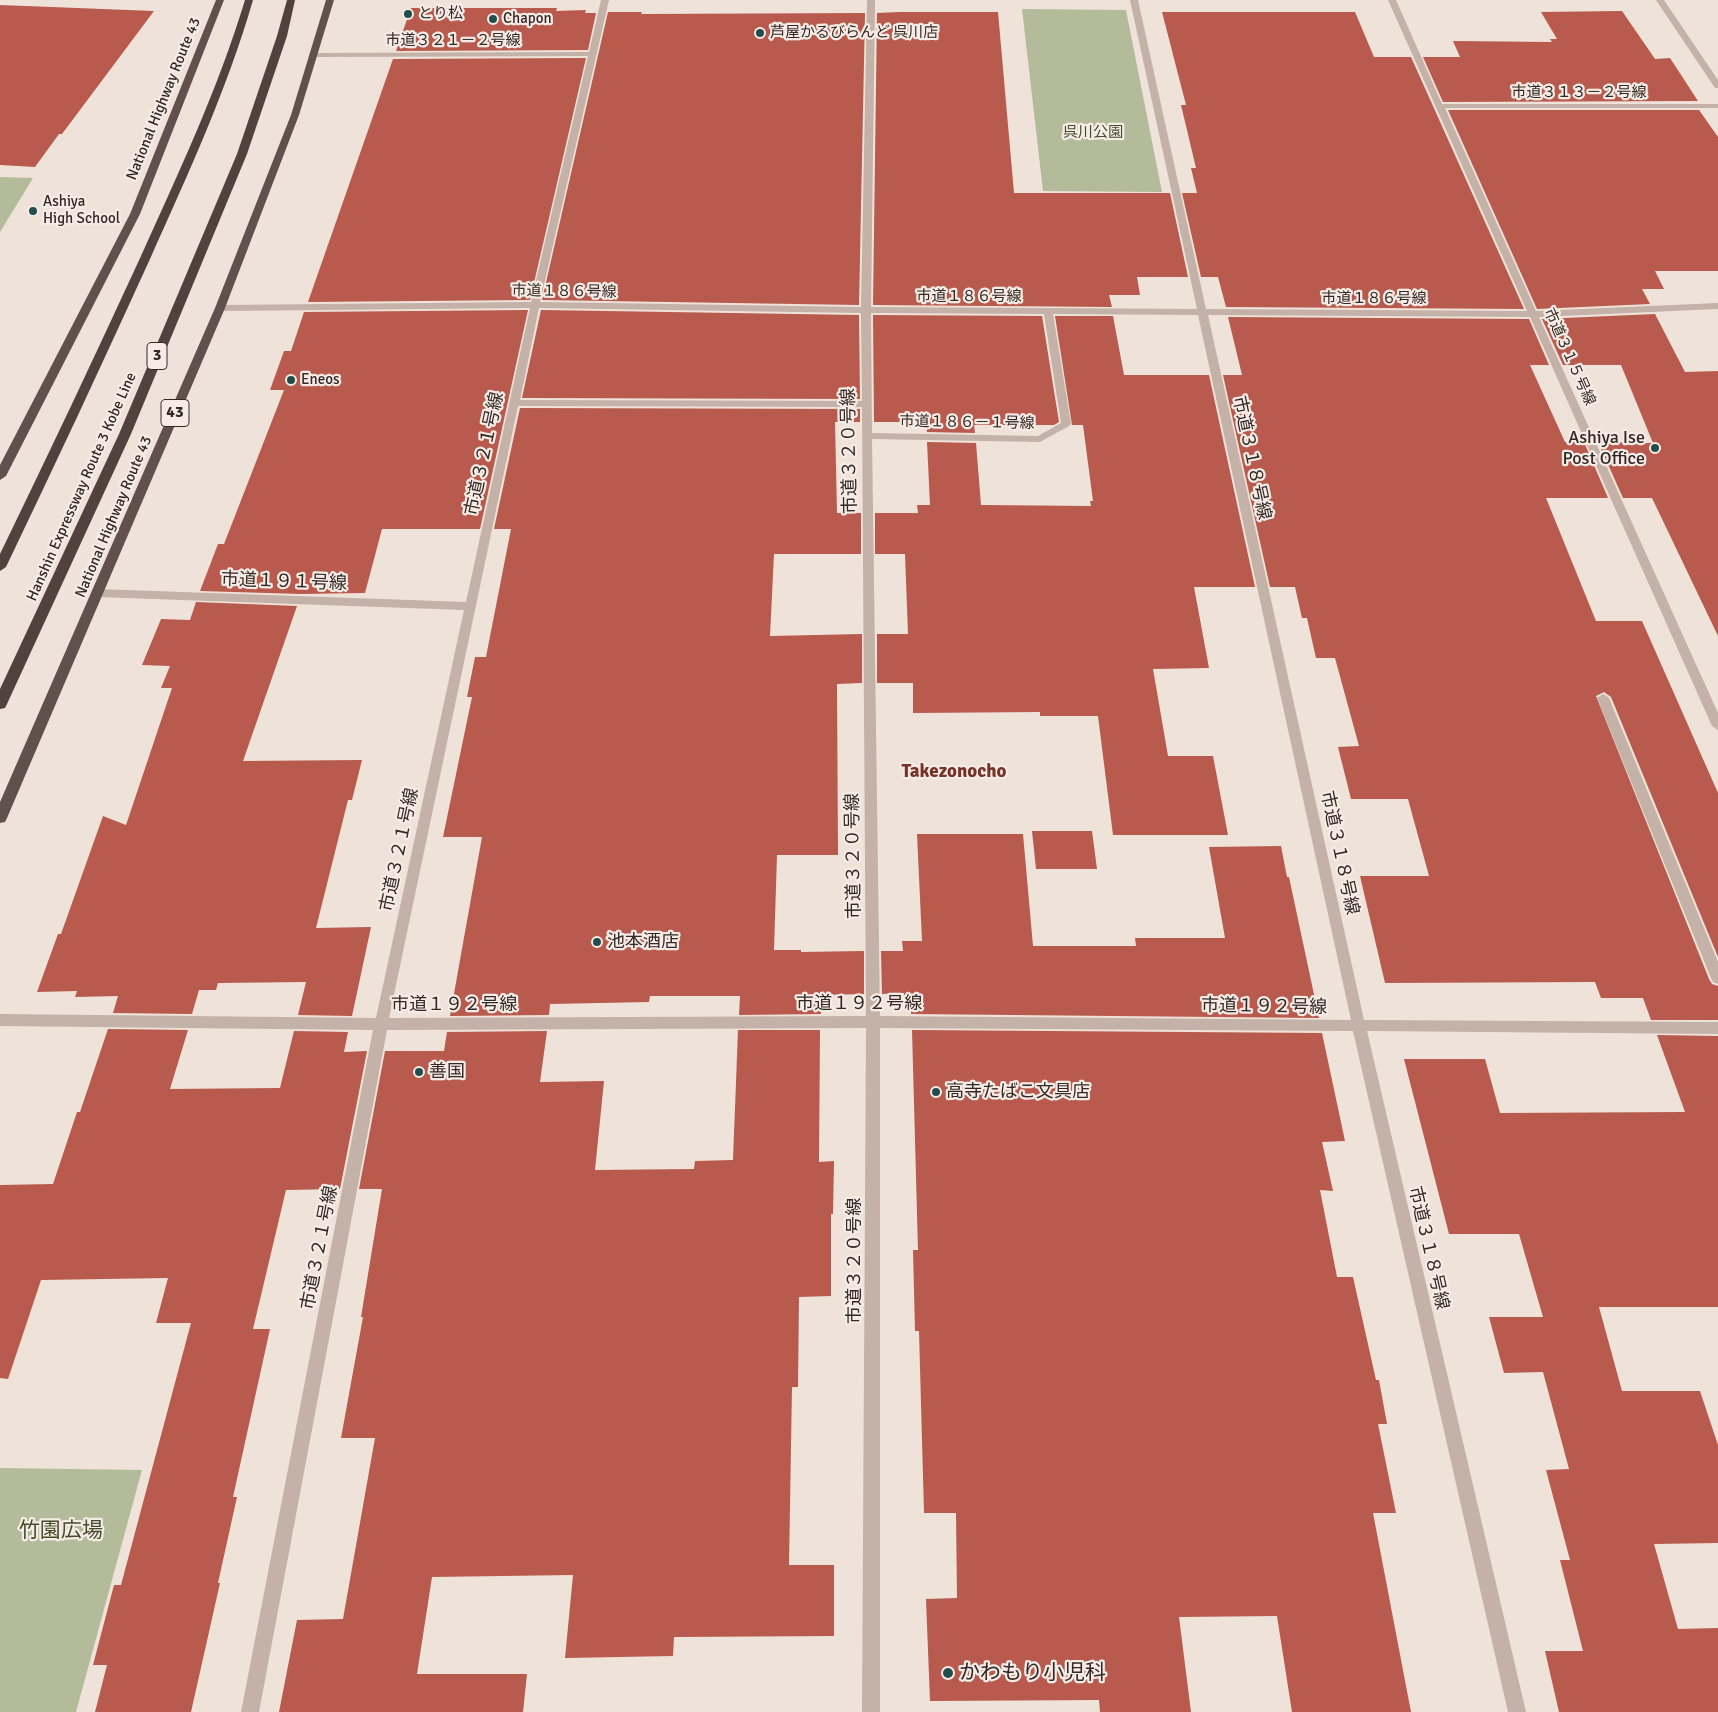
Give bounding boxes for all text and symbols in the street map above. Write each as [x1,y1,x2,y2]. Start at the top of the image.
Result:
place label: とり松 [418,5,463,23]
marker: とり松 [402,8,414,20]
place label: Chapon [503,10,552,28]
marker: Chapon [487,13,499,25]
street label: National Highway Route 43 [123,15,205,183]
place label: 芦屋かるびらんど 呉川店 [770,24,938,42]
marker: 芦屋かるびらんど 呉川店 [754,27,766,39]
street label: 市道３２１－２号線 [386,32,520,50]
street label: 市道３１３－２号線 [1512,84,1646,102]
park label: 呉川公園 [1063,124,1123,142]
place label: Ashiya High School [43,193,120,228]
marker: Ashiya High School [27,205,39,217]
street label: 市道１８６号線 [511,282,617,302]
street label: 市道１８６号線 [917,288,1021,306]
street label: 市道１８６号線 [1322,290,1426,308]
street label: 市道３１５号線 [1539,305,1599,409]
road number: 3 [147,342,167,370]
street label: Hanshin Expressway Route 3 Kobe Line [23,370,141,604]
place label: Eneos [301,371,340,389]
marker: Eneos [285,374,297,386]
street label: 市道３２０号線 [838,388,862,514]
street label: 市道３２１号線 [461,390,509,518]
street label: 市道３１８号線 [1227,394,1275,522]
road number: 43 [161,399,189,426]
street label: 市道１８６－１号線 [899,413,1035,433]
place label: Ashiya Ise Post Office [1563,427,1645,469]
street label: National Highway Route 43 [72,434,156,600]
marker: Ashiya Ise Post Office [1649,442,1661,454]
street label: 市道１９１号線 [221,569,347,595]
district label: Takezonocho [902,761,1006,783]
street label: 市道３２１号線 [376,786,424,914]
street label: 市道３１８号線 [1315,789,1363,917]
street label: 市道３２０号線 [842,793,866,919]
place label: 池本酒店 [607,931,679,953]
marker: 池本酒店 [591,936,603,948]
street label: 市道１９２号線 [796,993,922,1015]
street label: 市道１９２号線 [391,994,517,1016]
street label: 市道１９２号線 [1201,995,1327,1019]
place label: 善国 [429,1061,465,1083]
marker: 善国 [413,1066,425,1078]
place label: 高寺たばこ文具店 [946,1081,1090,1103]
marker: 高寺たばこ文具店 [930,1086,942,1098]
street label: 市道３２１号線 [297,1184,343,1312]
street label: 市道３１８号線 [1403,1184,1453,1312]
street label: 市道３２０号線 [844,1198,866,1324]
park label: 竹園広場 [19,1518,103,1544]
place label: かわもり小児科 [959,1660,1106,1686]
marker: かわもり小児科 [941,1666,955,1680]

